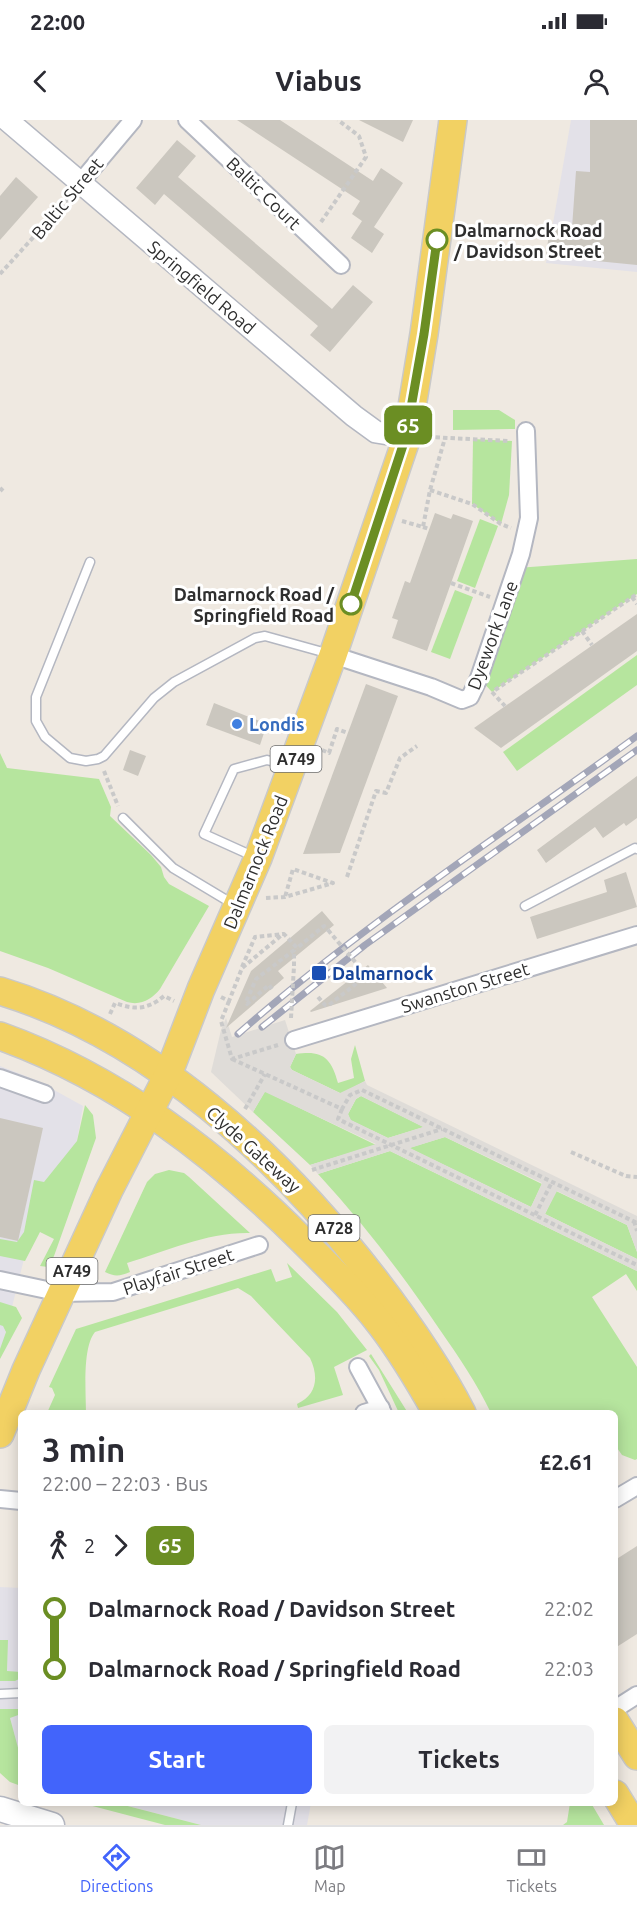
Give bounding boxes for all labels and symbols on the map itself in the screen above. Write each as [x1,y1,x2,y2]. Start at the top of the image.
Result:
street label: Baltic Street [27,153,107,243]
street label: Baltic Court [223,153,305,233]
place label: Dalmarnock Road / Davidson Street [453,220,602,261]
marker: Dalmarnock Road / Davidson Street [426,229,448,251]
street label: Springfield Road [144,236,260,338]
line badge: 65 [381,406,435,444]
street label: Dyework Lane [463,578,521,692]
place label: Dalmarnock Road / Springfield Road [174,584,334,625]
marker: Dalmarnock Road / Springfield Road [340,593,362,615]
place label: Londis [249,714,305,734]
marker: Londis [230,717,244,731]
road number: A749 [270,746,322,772]
street label: Dalmarnock Road [219,792,291,932]
street label: Swanston Street [399,958,531,1016]
place label: Dalmarnock [332,963,433,983]
marker: Dalmarnock [310,964,328,982]
street label: Clyde Gateway [203,1102,305,1196]
road number: A728 [308,1215,360,1241]
street label: Playfair Street [120,1244,236,1298]
road number: A749 [46,1258,98,1284]

